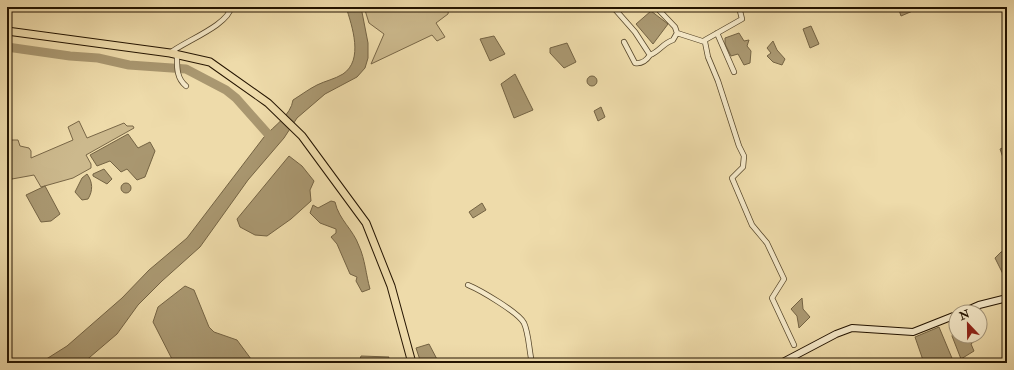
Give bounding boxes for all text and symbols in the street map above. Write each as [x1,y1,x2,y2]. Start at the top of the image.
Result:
north arrow [948,304,988,344]
text: N [957,307,973,323]

